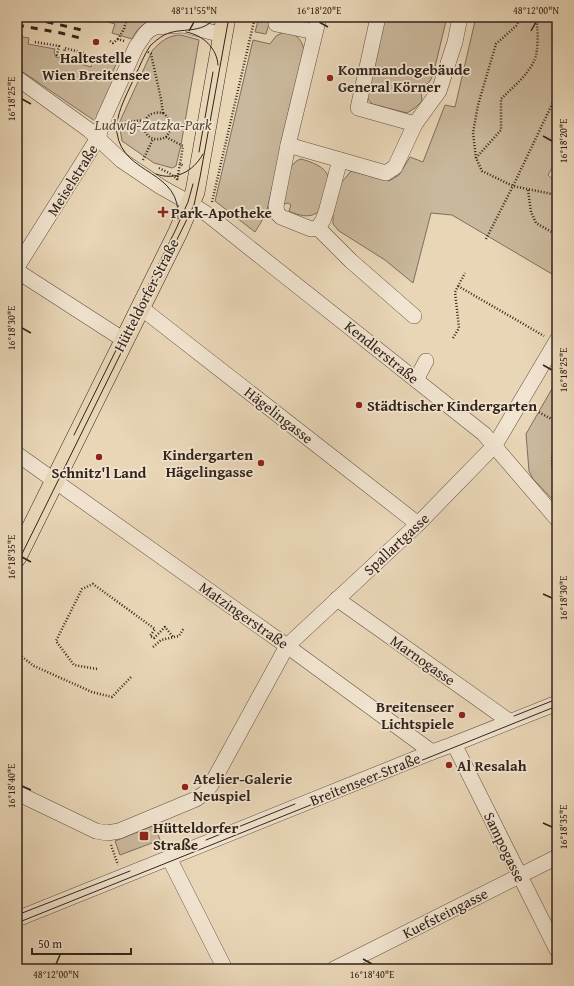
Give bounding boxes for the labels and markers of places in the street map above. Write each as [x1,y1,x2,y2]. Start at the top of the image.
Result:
marker: Haltestelle Wien Breitensee [91,37,101,47]
place label: Haltestelle Wien Breitensee [42,47,150,85]
place label: Kommandogebäude General Körner [338,59,470,97]
marker: Kommandogebäude General Körner [325,73,335,83]
place label: Park-Apotheke [171,202,272,223]
marker: Park-Apotheke [158,207,168,217]
place label: Städtischer Kindergarten [367,395,537,416]
marker: Städtischer Kindergarten [354,400,364,410]
place label: Kindergarten Hägelingasse [163,444,253,482]
marker: Schnitz'l Land [94,452,104,462]
marker: Kindergarten Hägelingasse [256,458,266,468]
place label: Schnitz'l Land [52,462,147,483]
place label: Breitenseer Lichtspiele [376,696,454,734]
marker: Breitenseer Lichtspiele [457,710,467,720]
place label: Al Resalah [457,755,527,776]
marker: Al Resalah [444,760,454,770]
place label: Atelier-Galerie Neuspiel [193,768,292,806]
marker: Atelier-Galerie Neuspiel [180,782,190,792]
place label: Hütteldorfer Straße [153,817,238,855]
marker: Hütteldorfer Straße [138,830,150,842]

